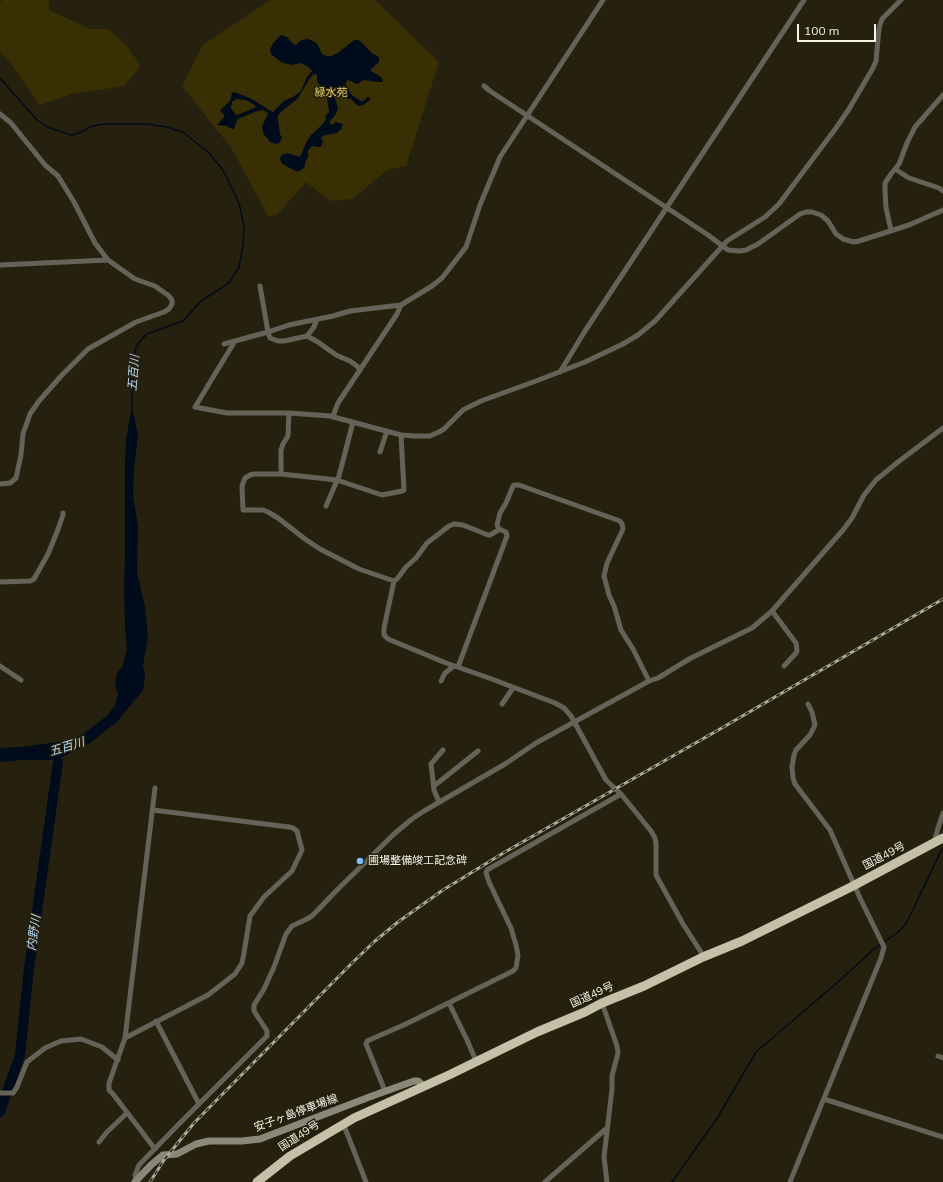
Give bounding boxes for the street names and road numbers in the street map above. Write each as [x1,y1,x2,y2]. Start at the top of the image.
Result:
street label: 国道49号 [861,839,907,873]
street label: 国道49号 [568,980,616,1010]
street label: 安子ヶ島停車場線 [252,1092,340,1134]
street label: 国道49号 [276,1118,322,1154]

